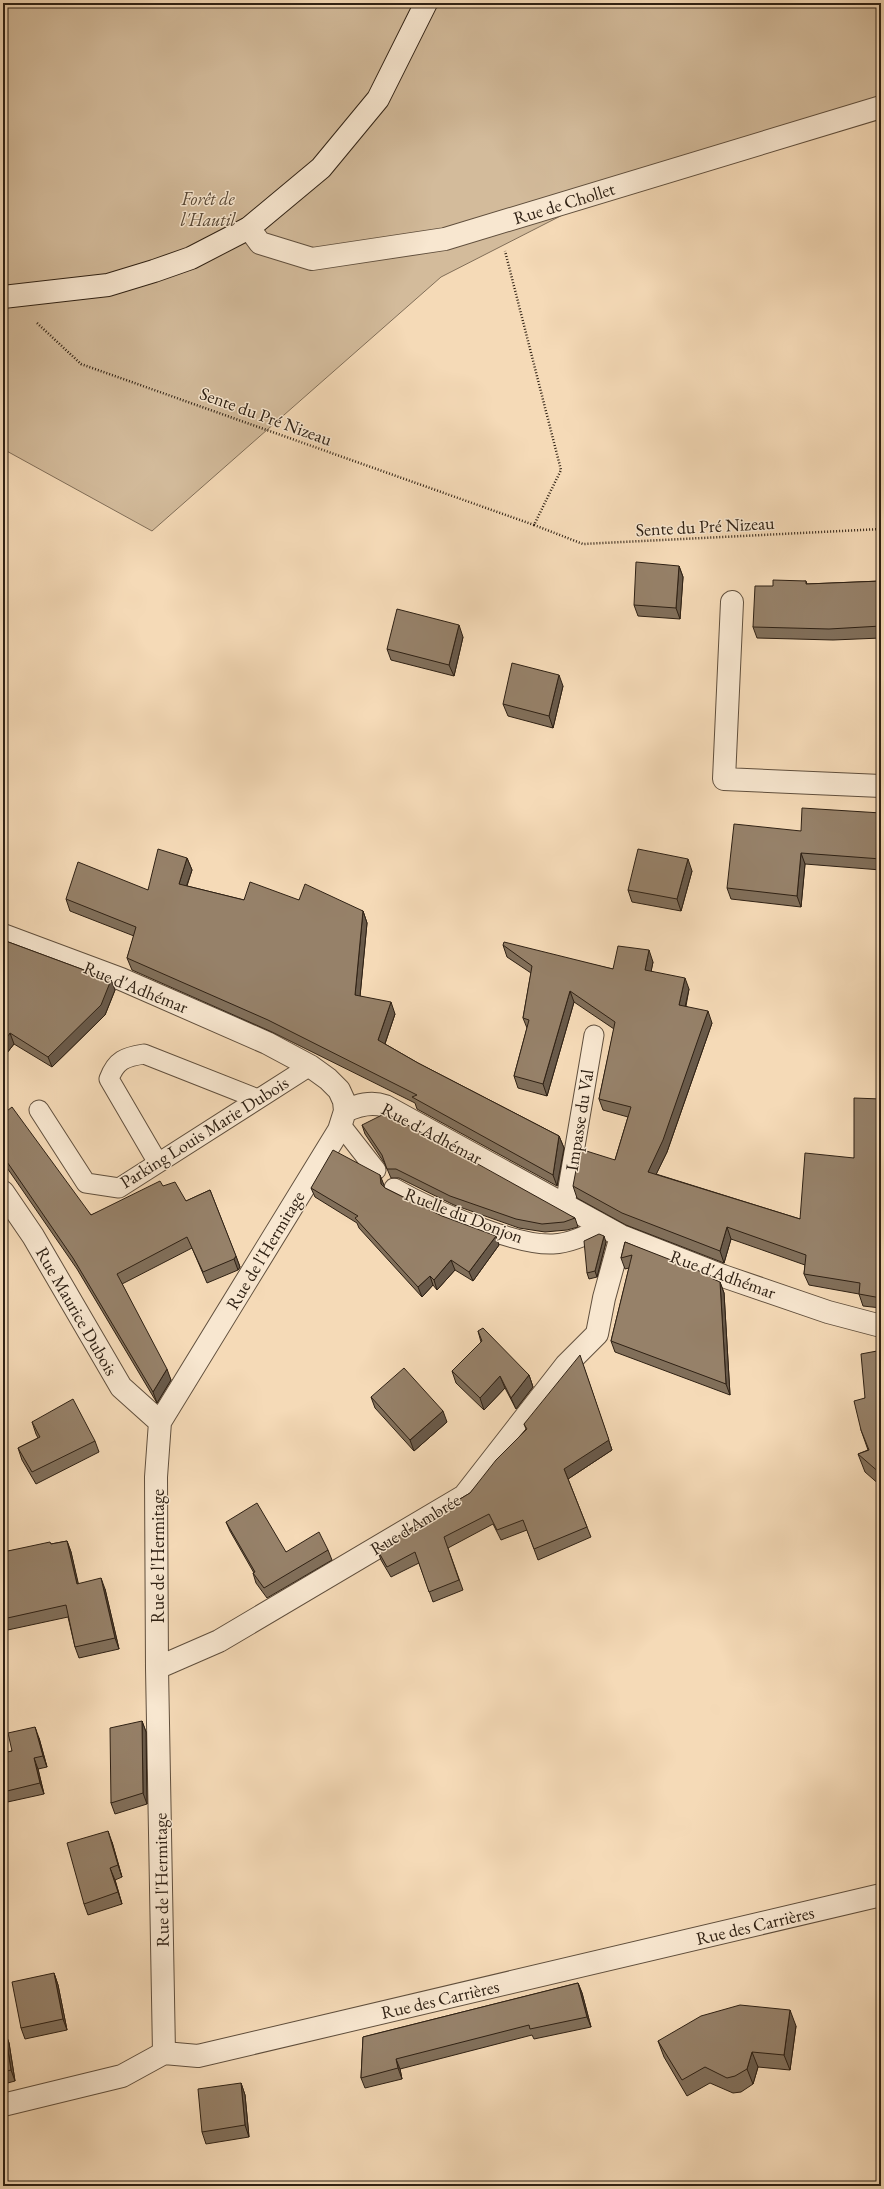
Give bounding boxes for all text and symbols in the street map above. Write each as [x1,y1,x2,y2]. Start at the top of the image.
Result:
street label: Rue de Chollet [511,177,618,229]
park label: Forêt de l'Hautil [180,187,236,231]
street label: Sente du Pré Nizeau [197,381,336,451]
street label: Sente du Pré Nizeau [635,511,776,541]
street label: Rue d'Adhémar [80,956,192,1018]
street label: Impasse du Val [560,1068,598,1172]
street label: Parking Louis Marie Dubois [116,1071,293,1193]
street label: Rue d'Adhémar [378,1097,486,1169]
street label: Ruelle du Donjon [401,1182,527,1248]
street label: Rue de l'Hermitage [221,1187,309,1313]
street label: Rue Maurice Dubois [31,1242,123,1380]
street label: Rue d'Adhémar [667,1244,779,1304]
street label: Rue d'Ambrée [366,1488,464,1560]
street label: Rue de l'Hermitage [146,1489,169,1623]
street label: Rue de l'Hermitage [148,1813,174,1947]
street label: Rue des Carrières [694,1900,817,1950]
street label: Rue des Carrières [379,1974,502,2024]

